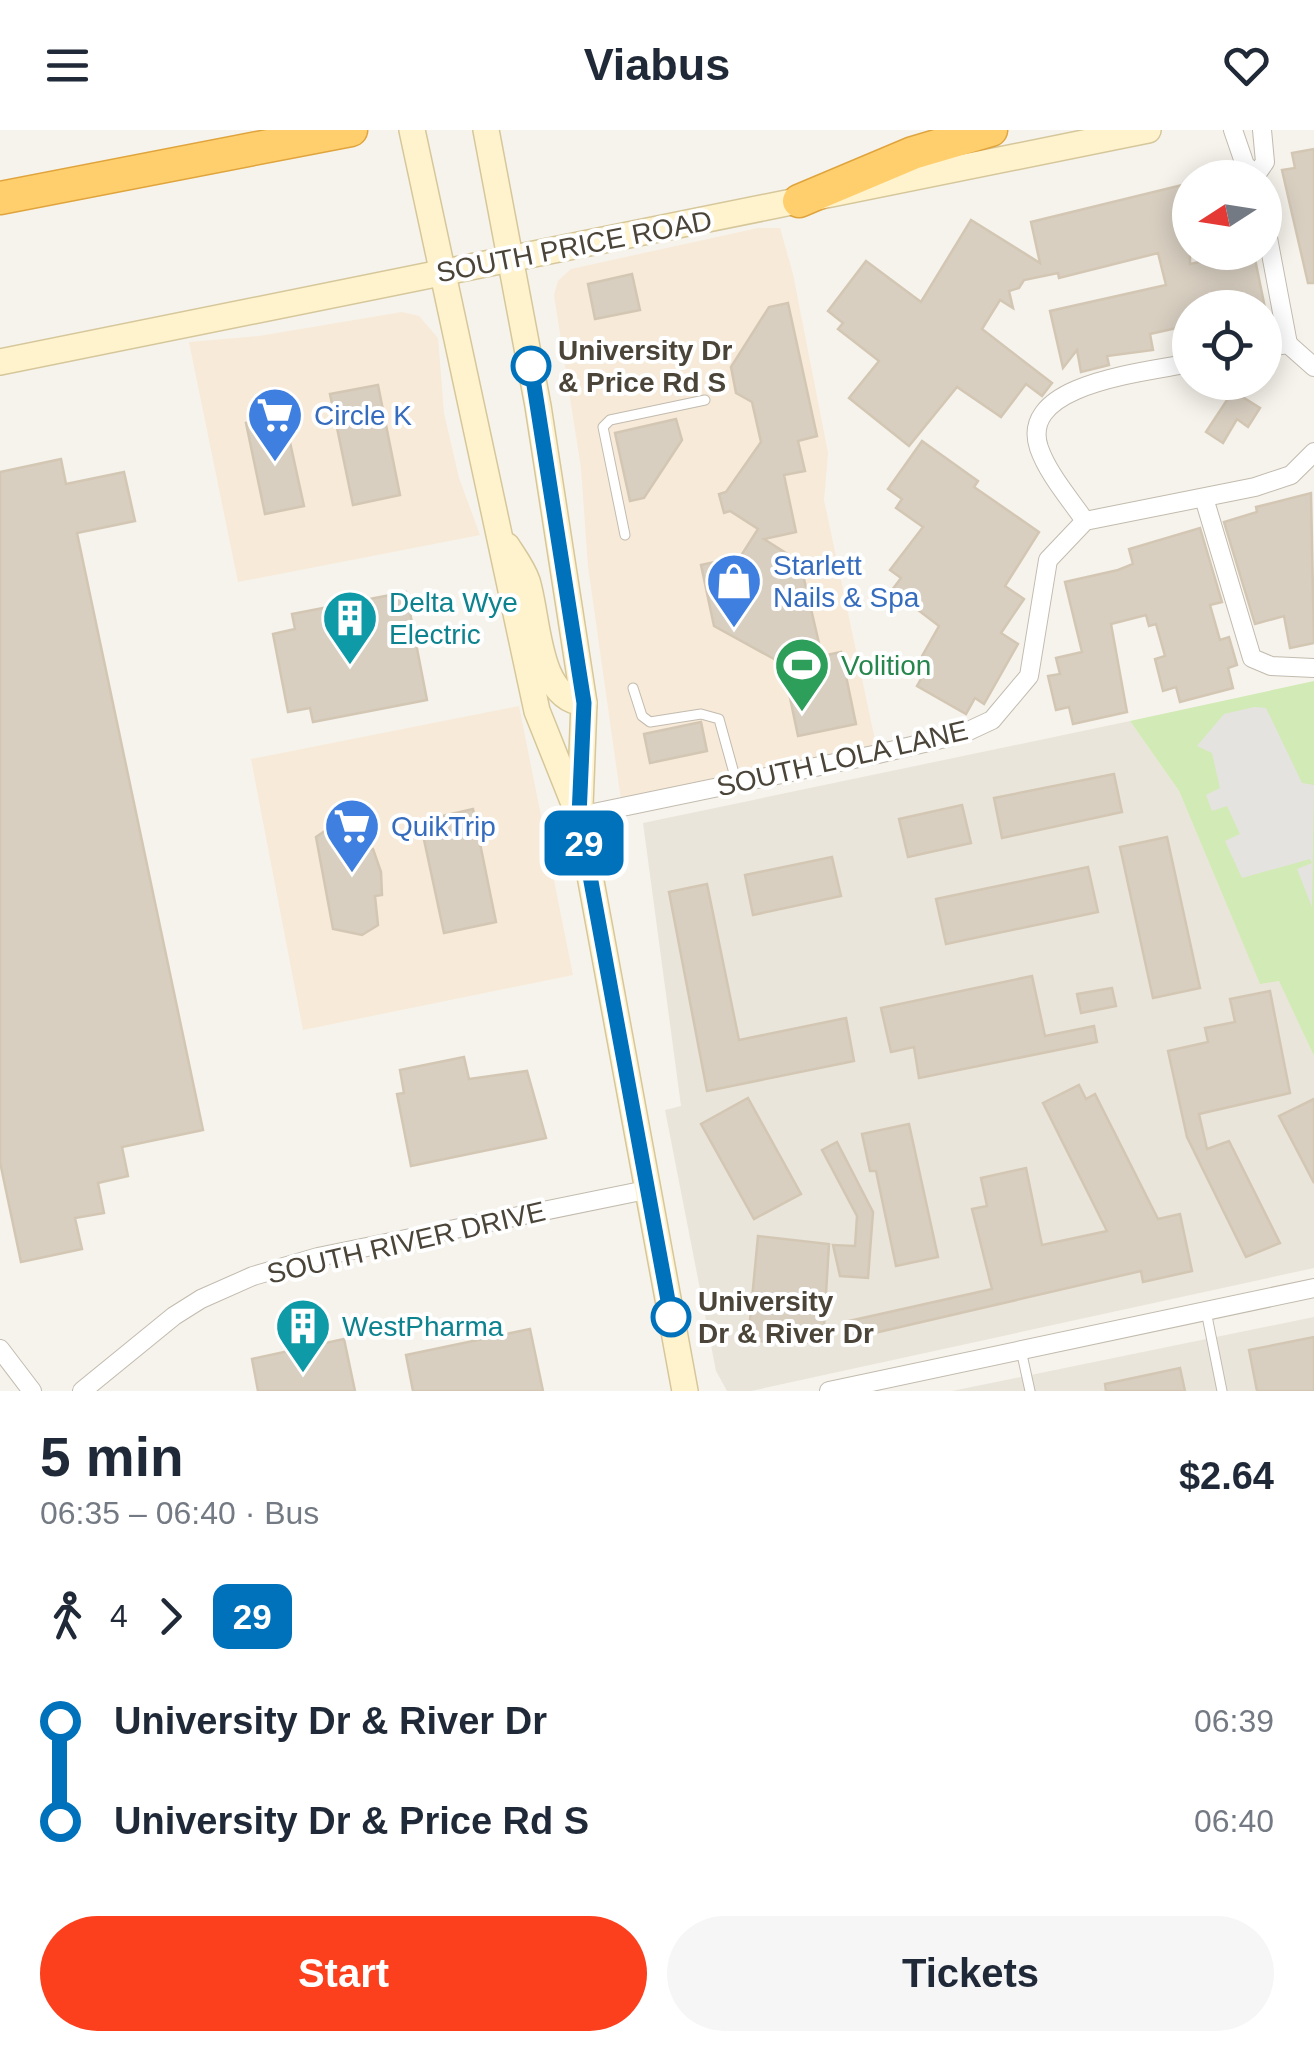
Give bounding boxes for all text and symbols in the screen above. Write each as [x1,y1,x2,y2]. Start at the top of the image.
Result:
icon: menu [40,38,95,93]
icon: heart [1219,38,1274,93]
text: Viabus [584,39,730,90]
north arrow [1172,160,1282,270]
map controls [1172,160,1282,400]
street label: SOUTH PRICE ROAD [434,205,714,288]
button: locate [1172,290,1282,400]
place label: University Dr & Price Rd S [558,335,732,398]
marker: University Dr & Price Rd S [512,347,550,385]
supermarket icon: Circle K [245,385,305,464]
place label: Circle K [314,400,412,431]
place label: Starlett Nails & Spa [773,550,920,613]
shop icon: Starlett Nails & Spa [704,551,764,630]
place label: Delta Wye Electric [389,587,518,650]
building icon: Delta Wye Electric [320,588,380,667]
sports icon: Volition [772,635,832,714]
place label: Volition [841,650,931,681]
street label: SOUTH LOLA LANE [714,715,971,802]
supermarket icon: QuikTrip [322,796,382,875]
line badge: 29 [539,810,629,876]
place label: QuikTrip [391,811,496,842]
text: 29 [565,824,603,863]
street label: SOUTH RIVER DRIVE [264,1195,548,1290]
place label: University Dr & River Dr [698,1286,874,1349]
building icon: WestPharma [273,1296,333,1375]
marker: University Dr & River Dr [652,1298,690,1336]
place label: WestPharma [342,1311,504,1342]
text: 5 min [40,1426,184,1488]
text: $2.64 [1179,1455,1274,1497]
text: 06:35 – 06:40 · Bus [40,1495,319,1531]
icon: walk [40,1589,95,1644]
icon: forward [143,1589,198,1644]
text: 29 [233,1597,272,1636]
text: 4 [110,1598,128,1634]
text: University Dr & River Dr [114,1700,547,1742]
text: 06:39 [1194,1703,1274,1739]
text: University Dr & Price Rd S [114,1800,589,1842]
text: 06:40 [1194,1803,1274,1839]
button: Start [40,1916,647,2031]
button: Tickets [667,1916,1274,2031]

